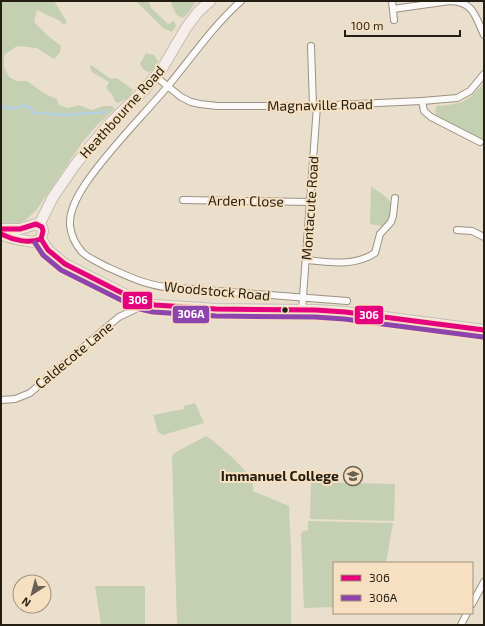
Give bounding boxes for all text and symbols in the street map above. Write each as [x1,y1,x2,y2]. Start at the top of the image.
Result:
scale bar [345,12,460,38]
text: 100 m [351,18,383,32]
street label: Heathbourne Road [76,62,168,161]
street label: Magnaville Road [267,95,373,114]
street label: Montacute Road [297,155,322,261]
street label: Arden Close [208,191,284,210]
street label: Woodstock Road [163,277,271,304]
line badge: 306 [122,291,153,310]
text: 306 [128,293,148,306]
line badge: 306A [172,305,210,324]
unlabelled marker [280,305,290,315]
line badge: 306 [354,305,384,325]
text: 306A [178,307,205,320]
text: 306 [359,308,379,321]
street label: Caldecote Lane [31,317,116,392]
school or university icon: Immanuel College [342,465,364,487]
place label: Immanuel College [221,467,339,484]
legend [333,562,473,614]
text: 306 [369,570,390,584]
north arrow [12,574,52,614]
text: 306A [369,590,398,604]
text: N [19,595,33,610]

